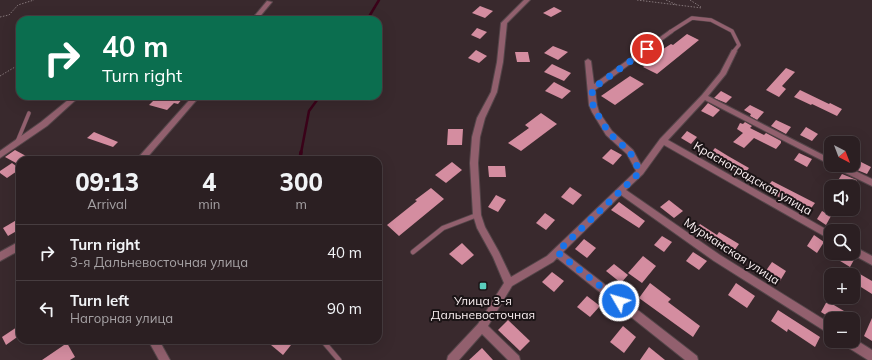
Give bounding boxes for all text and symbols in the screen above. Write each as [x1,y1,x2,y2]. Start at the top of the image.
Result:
text: 40 m [102,29,168,64]
icon: right [36,32,88,84]
pin [630,32,664,66]
icon: arrive [636,38,658,60]
text: Turn right [102,64,182,87]
north arrow [824,136,860,172]
map controls [824,136,860,348]
street label: Красноградская улица [691,138,815,218]
text: 09:13 [75,167,139,197]
text: 4 [202,167,217,197]
text: 300 [280,167,323,197]
button: sound [824,180,860,216]
text: Arrival [87,196,127,212]
text: min [198,196,220,212]
text: m [295,196,307,212]
street label: Мурманская улица [681,214,783,288]
button: search [824,224,860,260]
text: Turn right [70,235,140,254]
icon: right [36,242,58,264]
text: 40 m [327,243,362,262]
text: 3-я Дальневосточная улица [70,254,248,270]
button: + [824,268,860,304]
position arrow [598,280,640,322]
marker: Улица 3-я Дальневосточная [478,281,488,291]
text: Turn left [70,291,129,310]
place label: Улица 3-я Дальневосточная [431,293,535,322]
icon: left [36,298,58,320]
text: 90 m [327,299,362,318]
text: Нагорная улица [70,310,173,326]
button: − [824,312,860,348]

